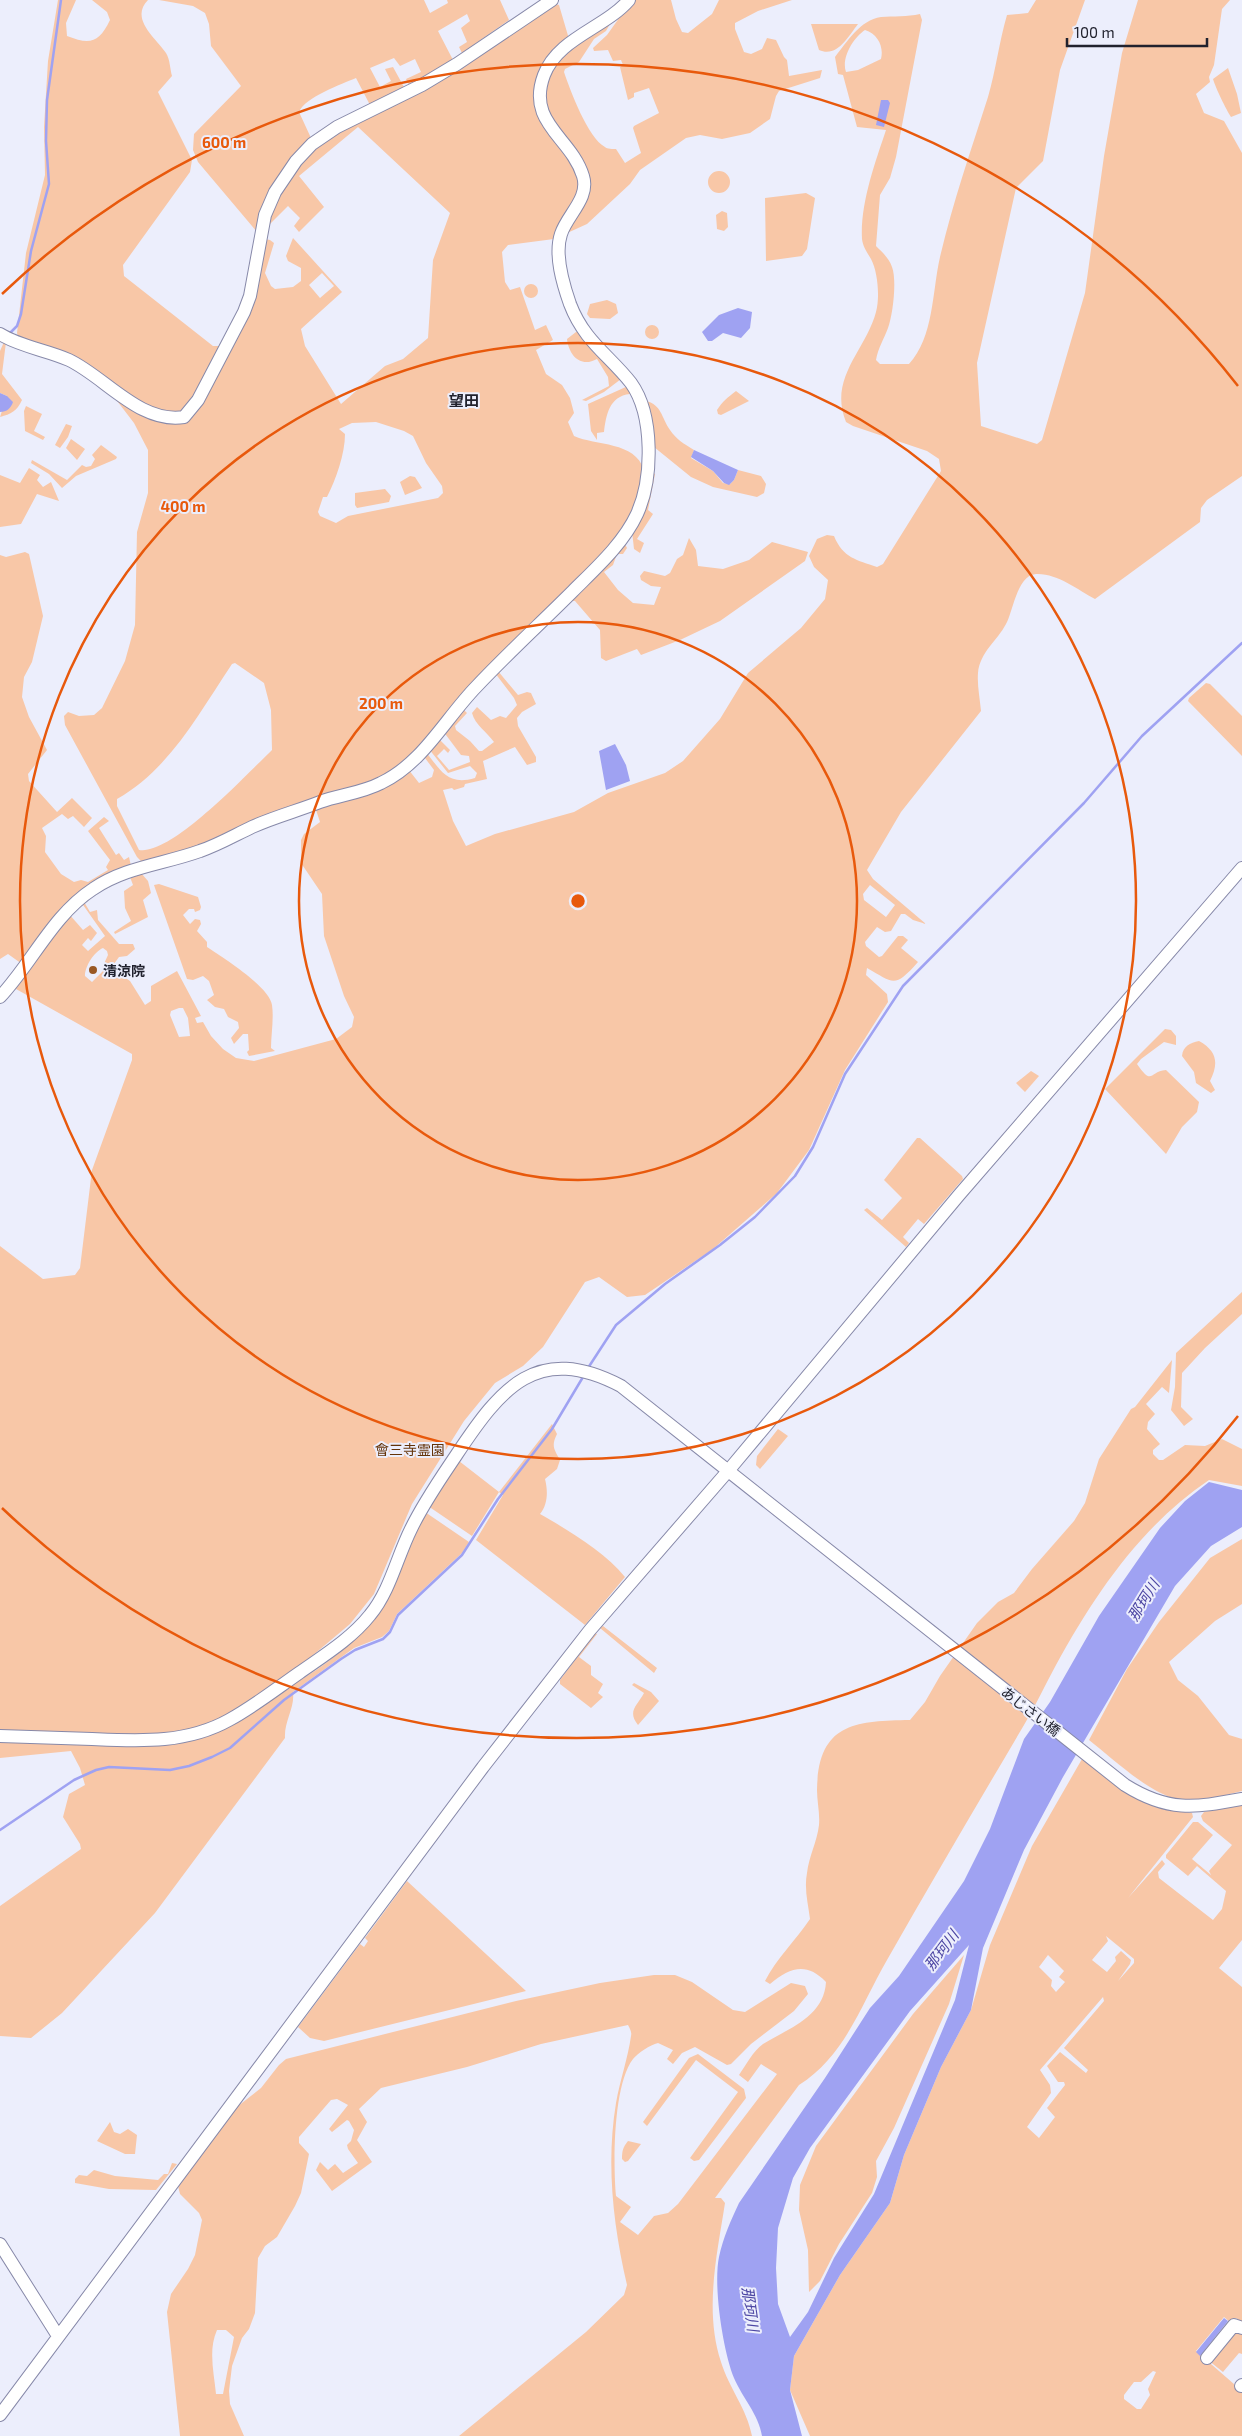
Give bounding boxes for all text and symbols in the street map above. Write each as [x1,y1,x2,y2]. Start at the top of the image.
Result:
scale bar [1067,15,1207,47]
text: 100 m [1074,23,1115,41]
text: 600 m [202,133,246,151]
district label: 望田 [449,391,479,409]
text: 400 m [161,497,205,515]
text: 200 m [359,694,403,712]
centre of rings [569,892,587,910]
place label: 清涼院 [103,962,145,979]
marker: 清涼院 [87,964,99,976]
park label: 會三寺霊園 [375,1441,445,1458]
water label: 那珂川 [1123,1574,1164,1624]
street label: あじさい橋 [998,1683,1064,1739]
water label: 那珂川 [920,1925,963,1973]
water label: 那珂川 [739,2285,763,2335]

